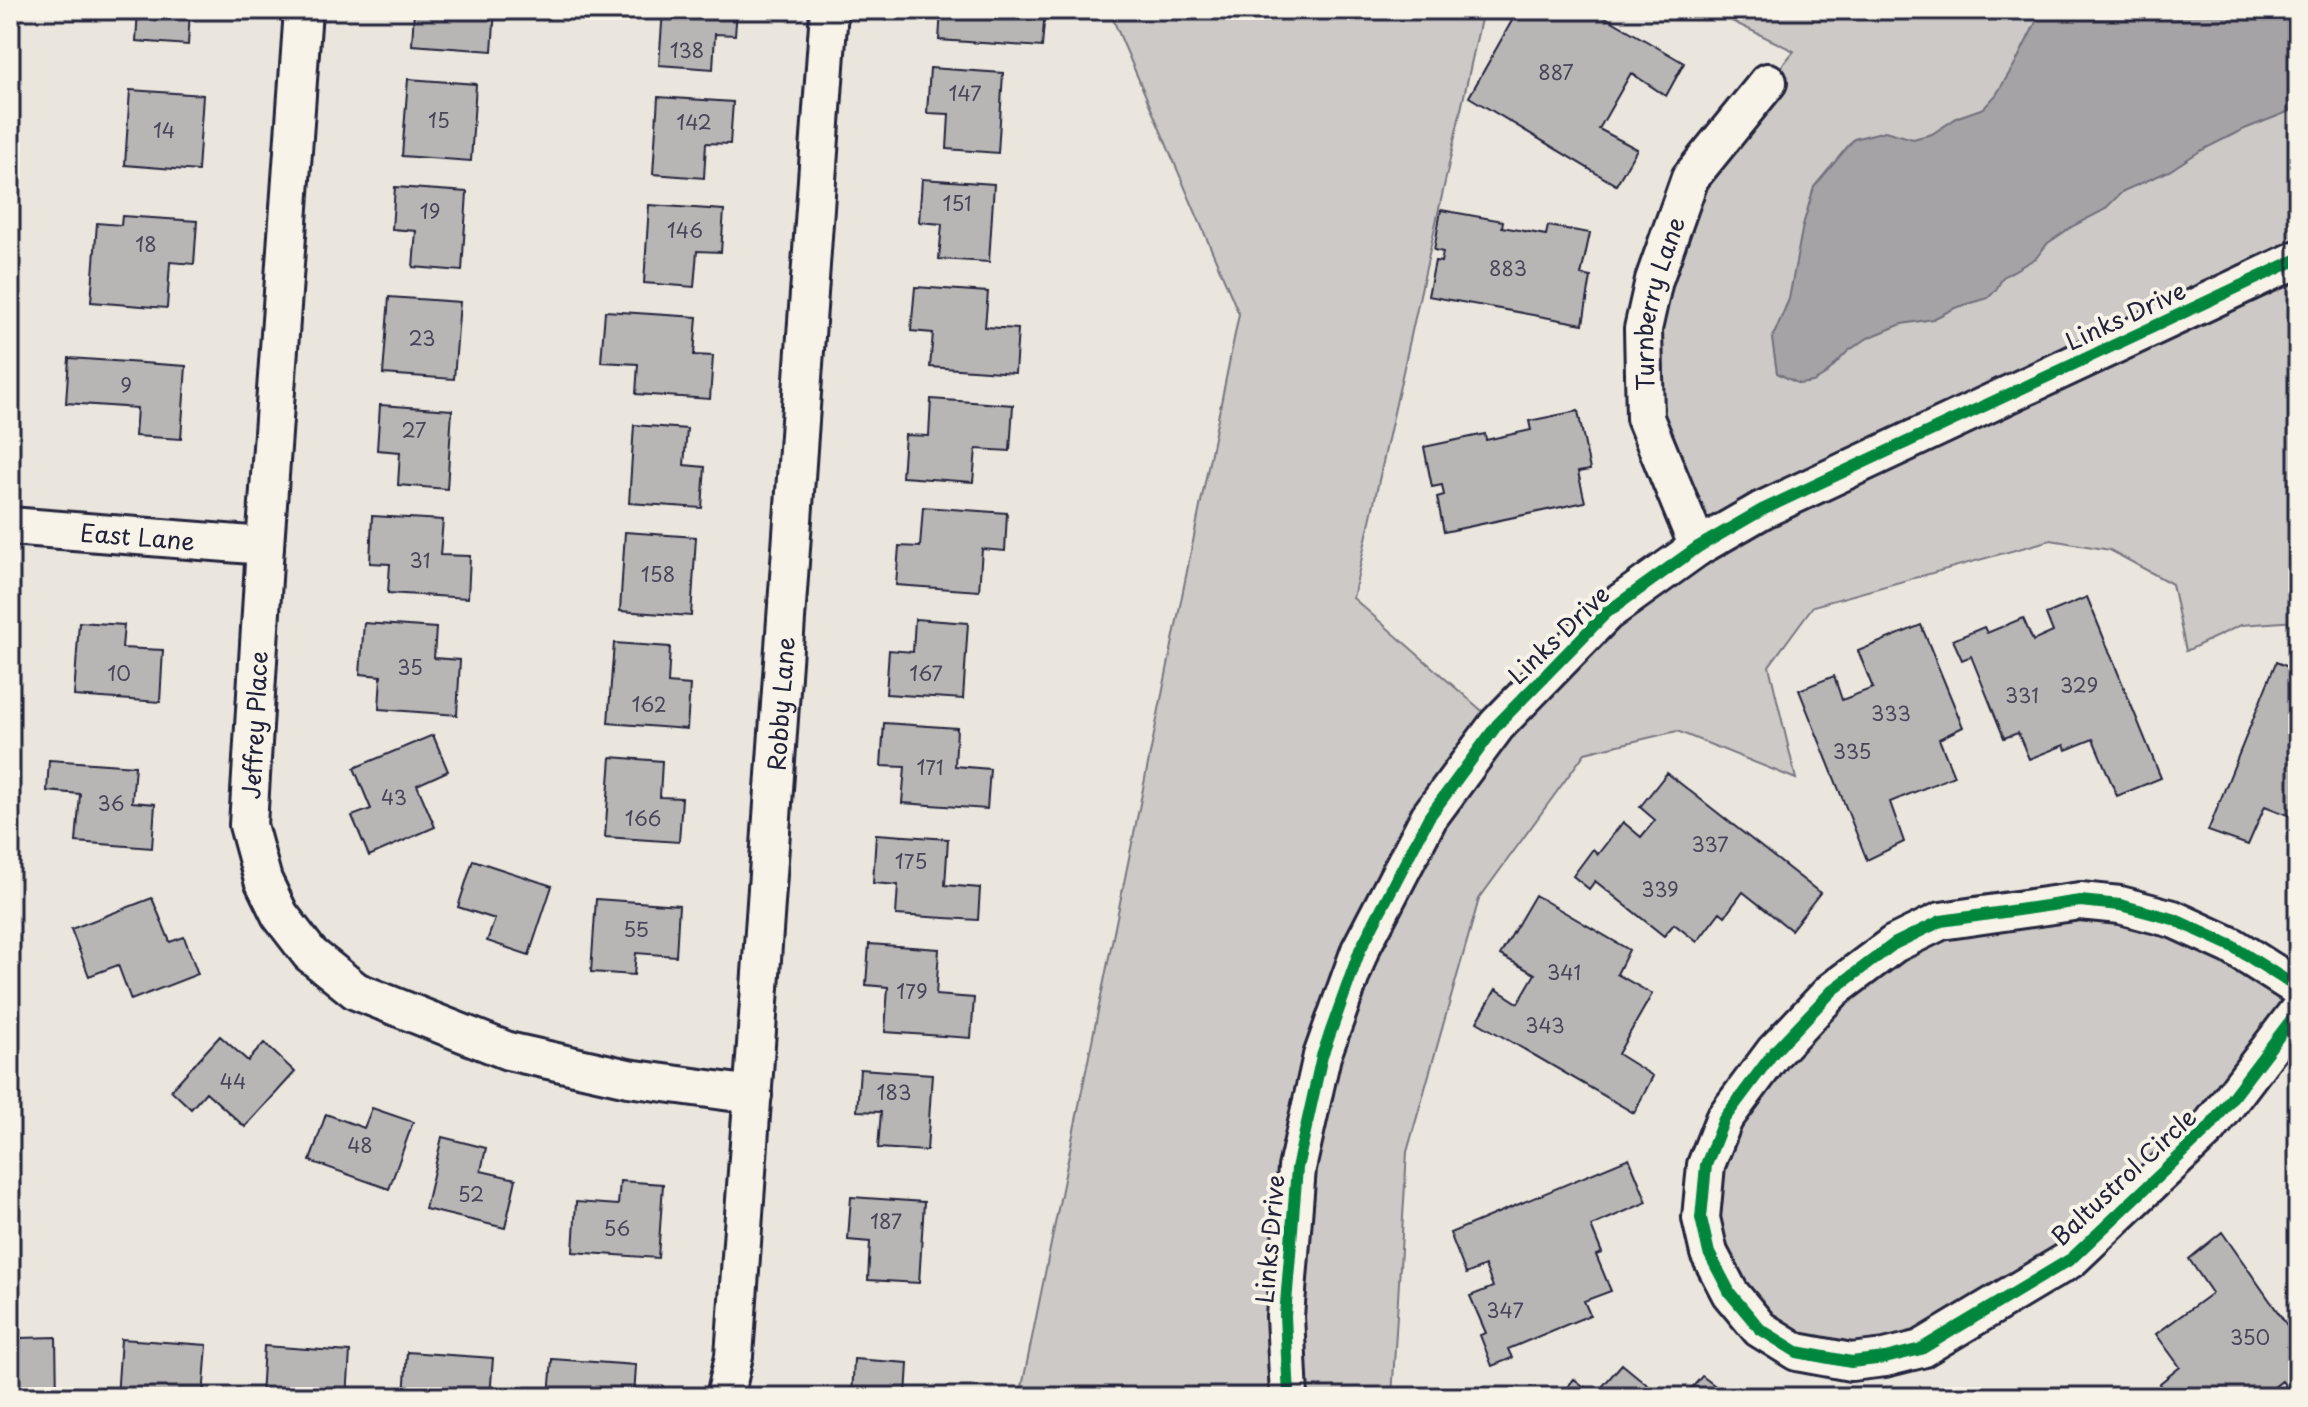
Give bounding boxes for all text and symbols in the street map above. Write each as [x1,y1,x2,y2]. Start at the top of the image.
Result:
house number: 138 [670,35,704,65]
house number: 887 [1538,57,1574,87]
house number: 147 [948,78,982,108]
house number: 15 [428,105,450,135]
house number: 142 [676,107,712,137]
house number: 14 [153,115,175,145]
house number: 151 [943,188,971,218]
house number: 19 [420,196,440,226]
street label: Turnberry Lane [1625,211,1693,391]
house number: 146 [667,215,703,245]
house number: 18 [135,229,157,259]
house number: 883 [1489,253,1527,283]
street label: Links Drive [2059,271,2191,359]
house number: 23 [408,323,436,353]
house number: 9 [120,370,132,400]
house number: 27 [402,415,426,445]
street label: East Lane [79,514,196,558]
house number: 31 [410,545,430,575]
house number: 158 [641,559,675,589]
street label: Links Drive [1499,576,1617,692]
street label: Robby Lane [757,635,803,772]
street label: Jeffrey Place [232,650,276,800]
house number: 35 [397,652,423,682]
house number: 10 [107,658,131,688]
house number: 167 [909,658,943,688]
house number: 329 [2060,670,2098,700]
house number: 331 [2005,680,2039,710]
house number: 162 [631,689,667,719]
house number: 333 [1871,698,1911,728]
house number: 335 [1833,736,1871,766]
house number: 171 [916,752,944,782]
house number: 43 [381,782,407,812]
house number: 36 [97,788,125,818]
house number: 166 [625,803,661,833]
house number: 337 [1691,829,1729,859]
house number: 175 [895,846,927,876]
house number: 339 [1641,874,1679,904]
house number: 55 [623,914,649,944]
house number: 341 [1547,957,1581,987]
house number: 179 [896,976,928,1006]
house number: 343 [1525,1010,1565,1040]
house number: 44 [220,1066,246,1096]
house number: 183 [877,1077,911,1107]
street label: Baltustrol Circle [2042,1099,2204,1253]
house number: 48 [347,1130,373,1160]
street label: Links Drive [1245,1173,1293,1305]
house number: 52 [458,1179,484,1209]
house number: 187 [870,1206,902,1236]
house number: 56 [604,1213,630,1243]
house number: 347 [1486,1295,1524,1325]
house number: 350 [2230,1322,2270,1352]

